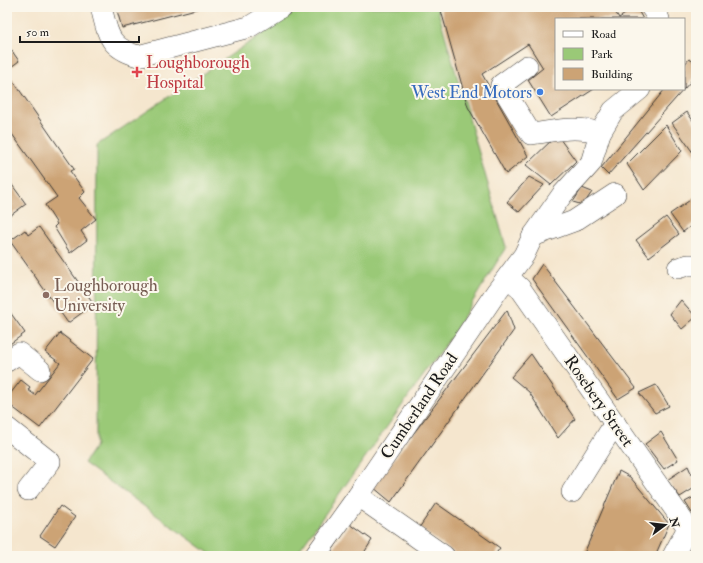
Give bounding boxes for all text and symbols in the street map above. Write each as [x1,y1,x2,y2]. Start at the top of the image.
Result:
scale bar [20,18,139,44]
legend [555,18,685,90]
text: 50 m [26,25,50,40]
text: Road [591,27,616,42]
text: Park [591,47,613,62]
place label: Loughborough Hospital [146,52,250,94]
marker: Loughborough Hospital [131,66,143,78]
text: Building [591,67,634,82]
place label: West End Motors [410,82,532,103]
marker: West End Motors [535,87,545,97]
place label: Loughborough University [54,275,158,317]
marker: Loughborough University [41,290,51,300]
street label: Cumberland Road [376,348,463,463]
street label: Rosebery Street [559,351,639,452]
north arrow [645,505,685,545]
text: N [666,515,682,530]

